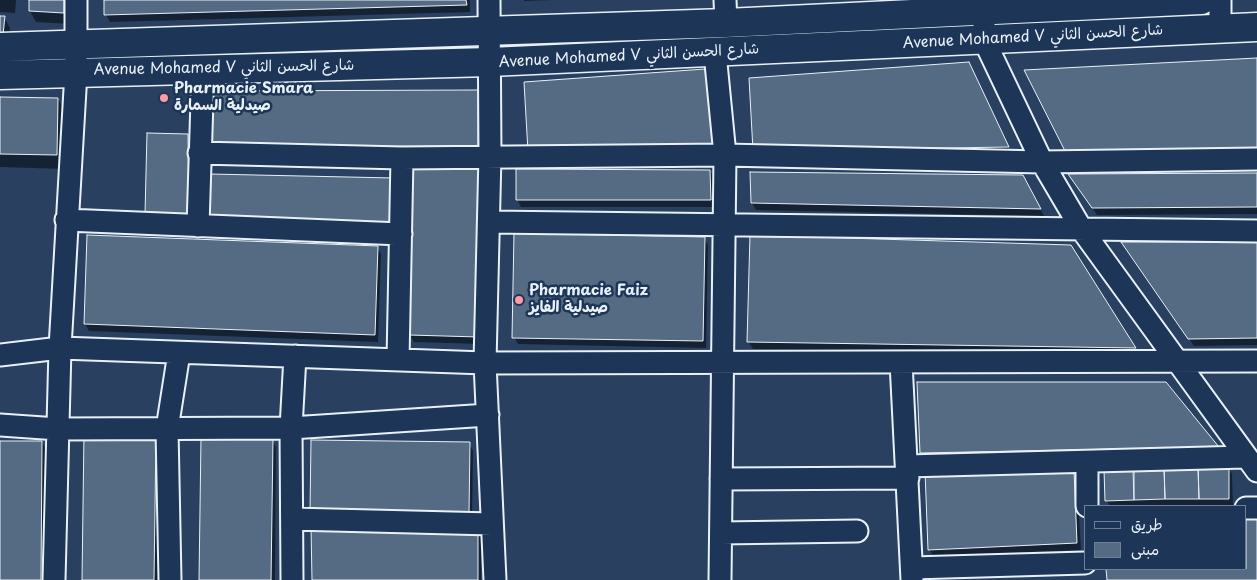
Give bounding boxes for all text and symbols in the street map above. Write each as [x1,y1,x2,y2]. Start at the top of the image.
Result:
street label: Avenue Mohamed V شارع الحسن الثاني [902,21,1164,53]
street label: Avenue Mohamed V شارع الحسن الثاني [498,40,760,72]
street label: Avenue Mohamed V شارع الحسن الثاني [93,57,355,79]
place label: Pharmacie Smara صيدلية السمارة [174,80,313,115]
marker: Pharmacie Smara صيدلية السمارة [158,92,170,104]
place label: Pharmacie Faiz صيدلية الفايز [529,282,648,317]
marker: Pharmacie Faiz صيدلية الفايز [513,294,525,306]
legend [1084,505,1247,570]
text: طريق [1131,512,1163,535]
text: مبنى [1131,537,1159,560]

